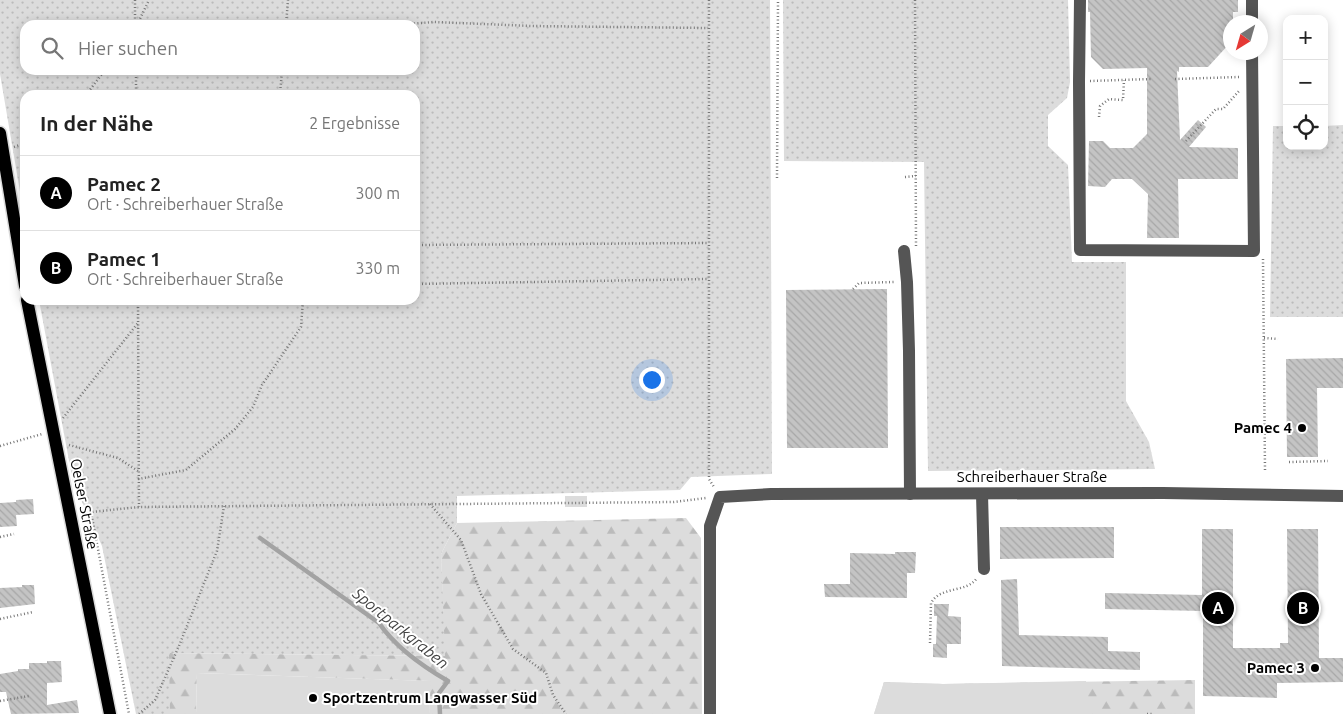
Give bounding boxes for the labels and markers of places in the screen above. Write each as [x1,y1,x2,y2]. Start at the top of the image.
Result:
place label: Pamec 4 [1234,419,1292,436]
marker: Pamec 4 [1296,422,1308,434]
pin: A [1202,589,1234,627]
pin: B [1287,589,1319,627]
place label: Pamec 3 [1247,659,1305,676]
marker: Pamec 3 [1309,662,1321,674]
place label: Sportzentrum Langwasser Süd [323,689,537,706]
marker: Sportzentrum Langwasser Süd [307,692,319,704]

